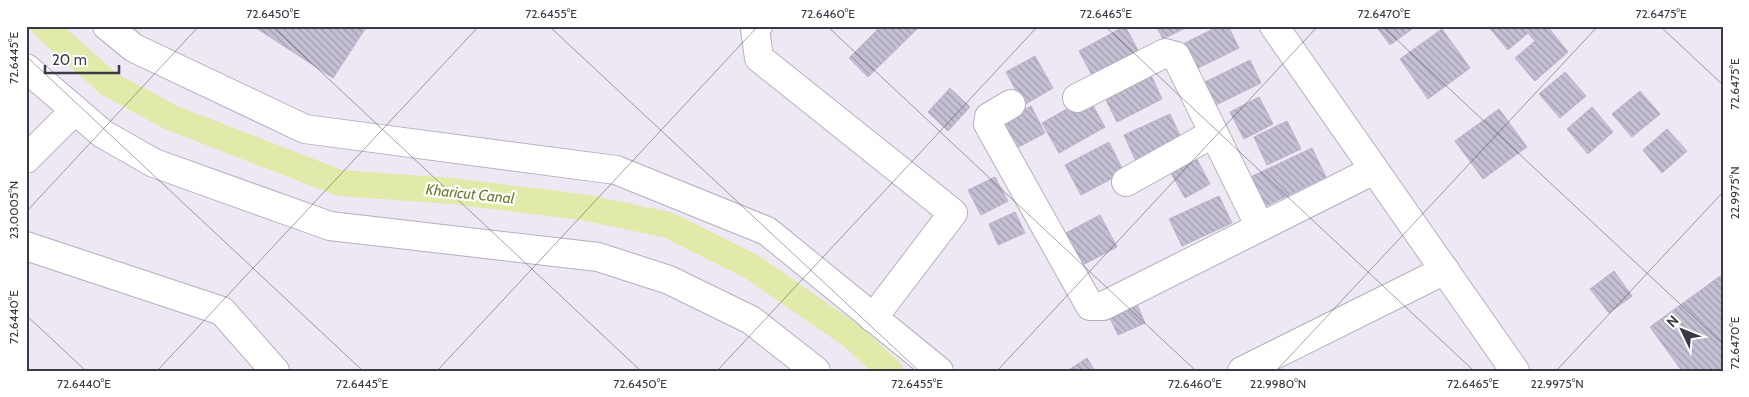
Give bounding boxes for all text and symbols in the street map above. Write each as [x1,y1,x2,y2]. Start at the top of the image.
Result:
text: 72.6450°E [246,6,300,21]
text: 72.6455°E [525,6,577,21]
text: 72.6460°E [801,6,855,21]
text: 72.6465°E [1080,6,1132,21]
text: 72.6470°E [1357,6,1411,21]
text: 72.6475°E [1635,6,1687,21]
text: 72.6445°E [6,32,21,84]
scale bar [45,42,119,74]
text: 20 m [52,51,87,69]
text: 72.6475°E [1727,58,1742,110]
text: 22.9975°N [1727,166,1742,220]
water label: Kharicut Canal [425,180,516,208]
text: 23.0005°N [6,181,21,239]
text: 72.6440°E [6,290,21,344]
north arrow [1656,304,1706,354]
text: N [1663,311,1682,331]
text: 72.6470°E [1727,316,1742,370]
text: 72.6440°E [57,376,111,391]
text: 72.6445°E [336,376,388,391]
text: 72.6450°E [613,376,667,391]
text: 72.6455°E [891,376,943,391]
text: 72.6460°E [1168,376,1222,391]
text: 22.9980°N [1250,376,1306,391]
text: 72.6465°E [1447,376,1499,391]
text: 22.9975°N [1530,376,1584,391]

